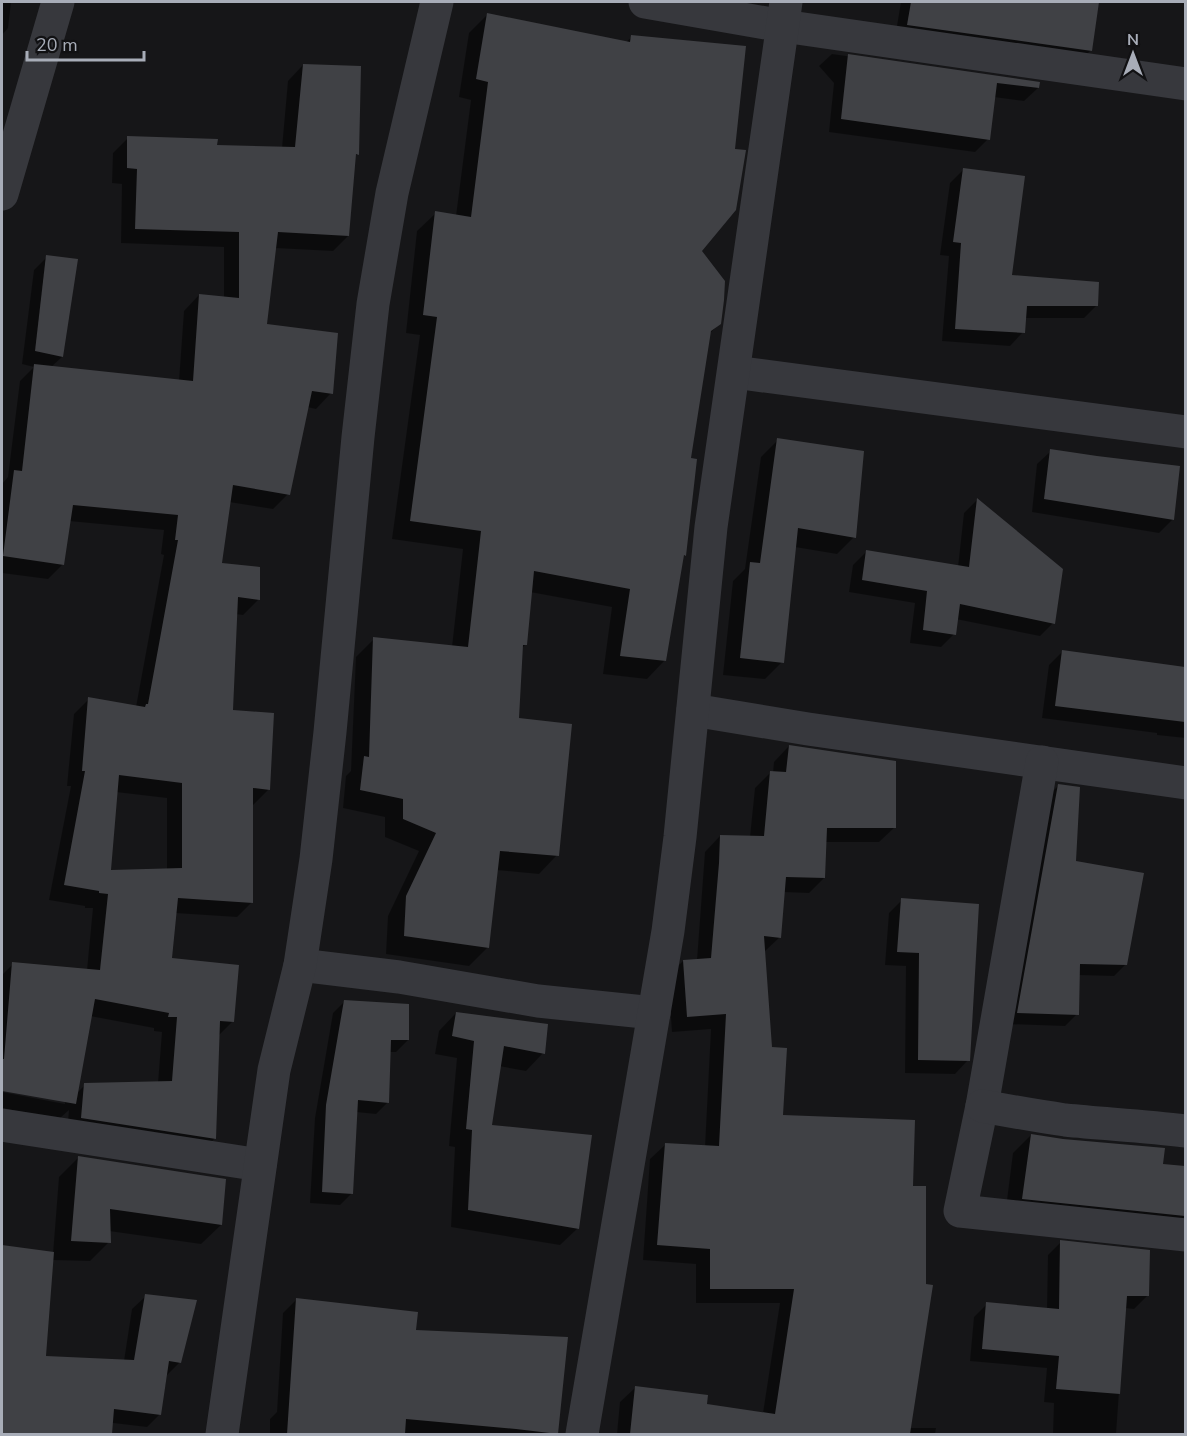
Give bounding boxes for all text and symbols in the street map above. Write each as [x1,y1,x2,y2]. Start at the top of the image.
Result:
scale bar [27,24,144,62]
north arrow [1103,24,1163,84]
text: N [1127,29,1139,51]
text: 20 m [36,33,78,57]

